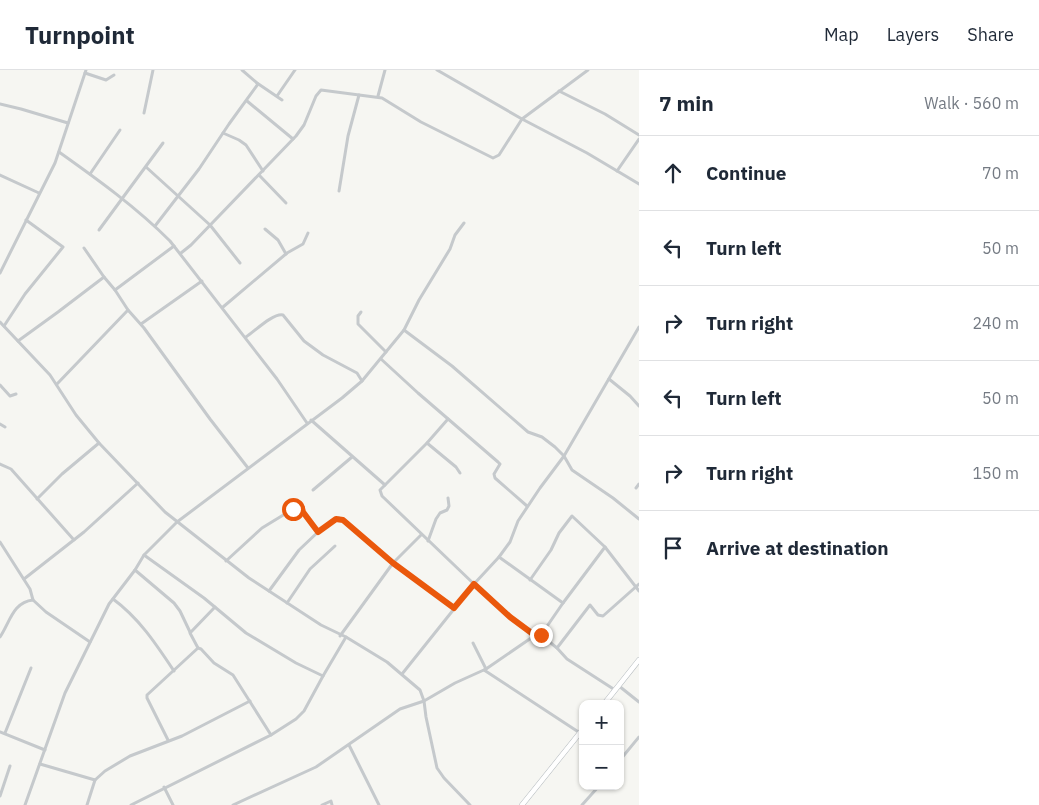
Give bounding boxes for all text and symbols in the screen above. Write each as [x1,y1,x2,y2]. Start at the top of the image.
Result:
text: Turnpoint [25,19,135,51]
text: Map [824,23,859,46]
text: Layers [887,23,939,46]
text: Share [967,23,1014,46]
text: 7 min [659,89,714,117]
text: Walk · 560 m [924,93,1019,113]
icon: ahead [659,159,687,187]
text: Continue [706,161,786,185]
text: 70 m [982,163,1019,183]
icon: left [659,234,687,262]
text: Turn left [706,236,782,260]
text: 50 m [982,238,1019,258]
icon: right [659,309,687,337]
text: Turn right [706,311,793,335]
text: 240 m [972,313,1019,333]
icon: left [659,384,687,412]
text: Turn left [706,386,782,410]
text: 50 m [982,388,1019,408]
icon: right [659,459,687,487]
text: Turn right [706,461,793,485]
text: 150 m [972,463,1019,483]
route start [282,498,305,521]
icon: arrive [659,534,687,562]
text: Arrive at destination [706,536,889,560]
route end [530,624,553,647]
map controls [579,700,624,790]
button: + [579,700,624,745]
button: − [579,745,624,790]

